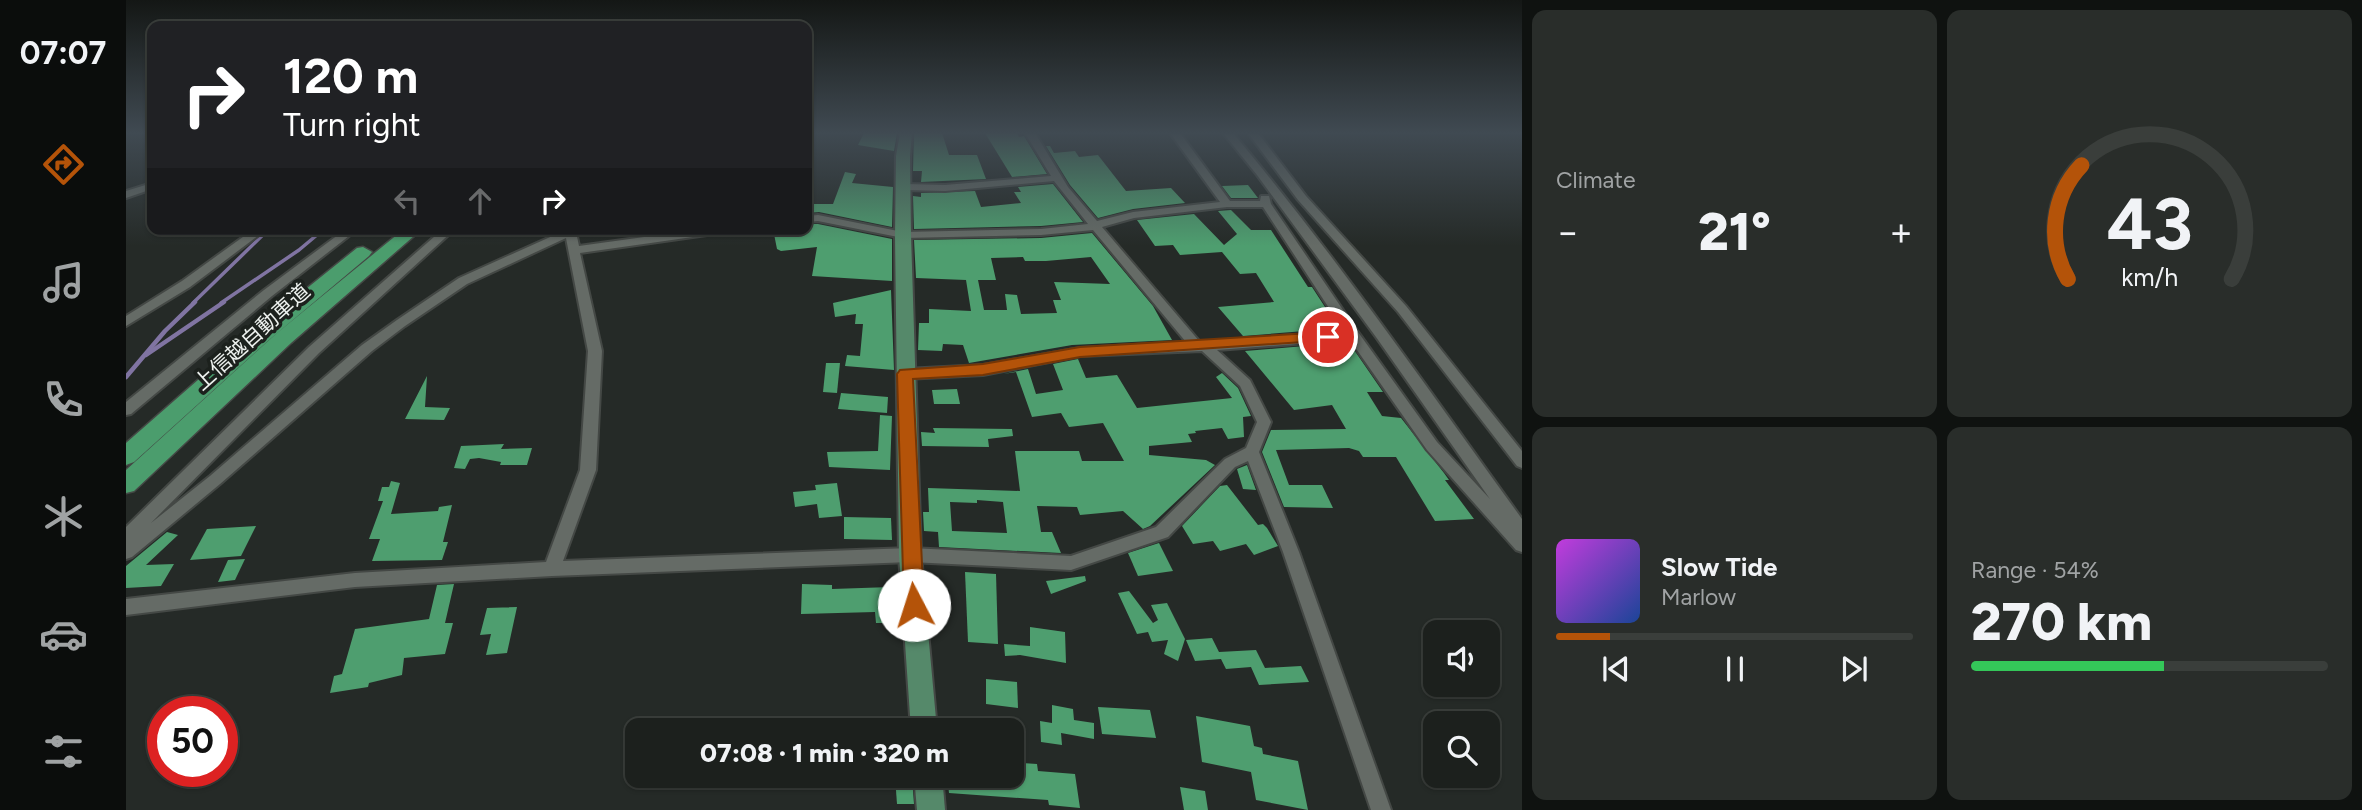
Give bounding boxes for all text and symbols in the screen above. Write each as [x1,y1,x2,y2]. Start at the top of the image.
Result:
text: 07:07 [20,34,106,72]
text: 120 m [283,46,418,105]
icon: right [168,49,259,140]
text: Turn right [283,106,421,144]
icon: directions [39,140,88,189]
text: Climate [1556,166,1635,194]
text: 43 [2106,181,2193,268]
icon: left [388,182,426,220]
icon: ahead [461,182,499,220]
icon: right [534,182,572,220]
text: 21° [1698,201,1771,263]
text: − [1556,209,1580,255]
text: + [1889,209,1913,255]
icon: music [39,258,88,307]
text: km/h [2121,262,2178,292]
street label: 上信越自動車道 [189,278,315,395]
pin [1298,307,1358,367]
icon: arrive [1309,318,1347,356]
icon: phone [39,375,88,424]
icon: climate [39,492,88,541]
text: Slow Tide [1661,551,1777,583]
text: Range · 54% [1971,556,2099,584]
position arrow [877,568,951,642]
text: Marlow [1661,583,1736,611]
text: 270 km [1971,591,2152,653]
icon: car [39,610,88,659]
map controls [1423,620,1500,788]
button: sound [1423,620,1500,697]
icon: previous [1597,650,1635,688]
icon: pause [1716,650,1754,688]
icon: next [1835,650,1873,688]
speed limit sign: 50 [147,696,238,787]
button: search [1423,711,1500,788]
icon: filters [39,727,88,776]
text: 07:08 · 1 min · 320 m [700,737,949,769]

